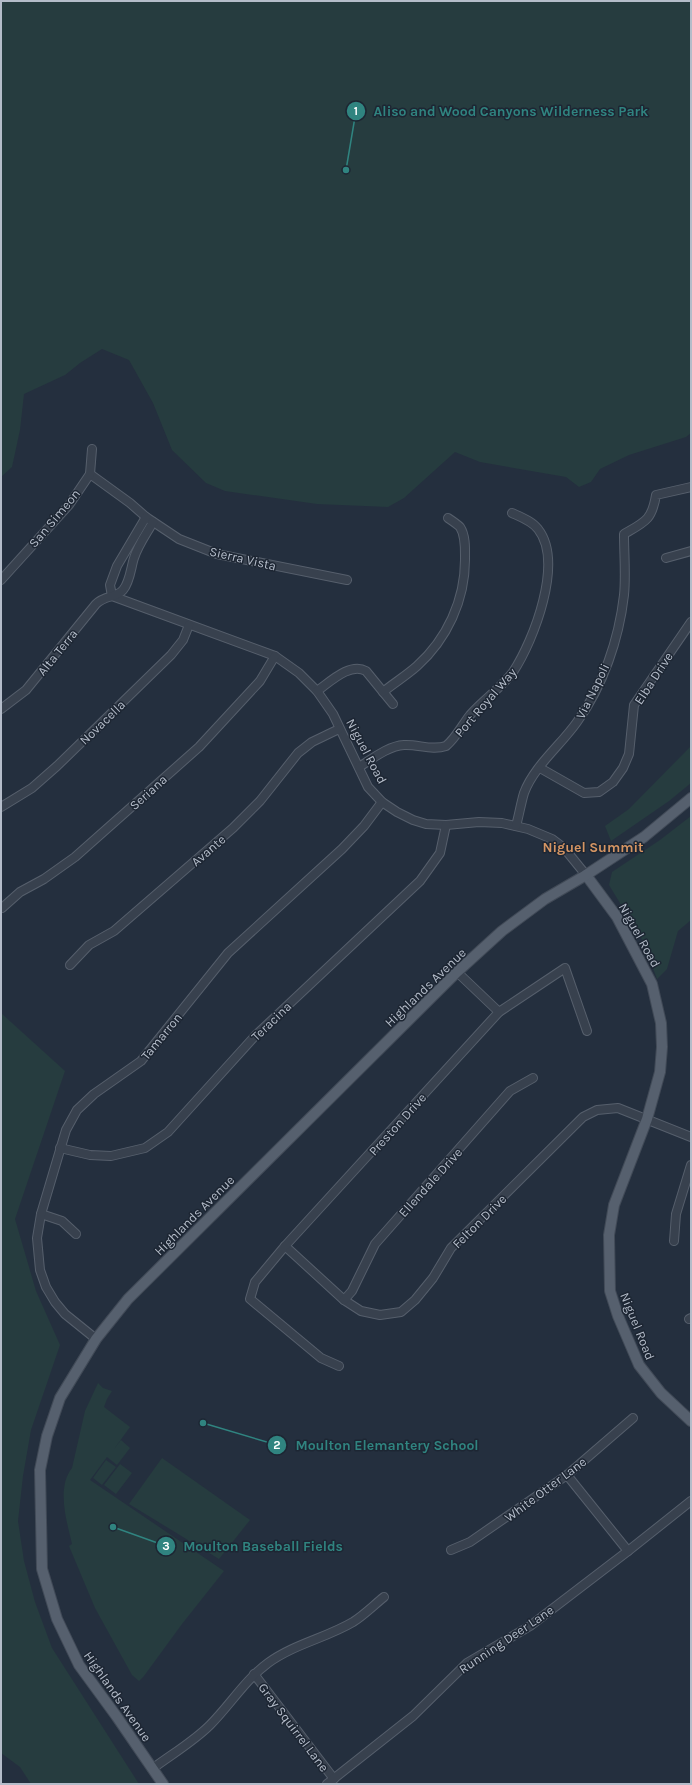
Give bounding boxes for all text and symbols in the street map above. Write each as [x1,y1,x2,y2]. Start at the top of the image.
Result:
callout: Aliso and Wood Canyons Wilderness Park [346,98,657,124]
text: Aliso and Wood Canyons Wilderness Park [374,103,649,120]
text: 1 [354,104,358,118]
street label: San Simeon [26,486,83,551]
street label: Sierra Vista [208,544,278,573]
street label: Alta Terra [34,626,81,678]
street label: Elba Drive [631,649,676,707]
street label: Via Napoli [573,661,612,721]
street label: Port Royal Way [451,665,519,740]
street label: Novacella [76,697,128,748]
street label: Niguel Road [343,716,390,786]
street label: Seriana [126,772,170,813]
street label: Avante [188,831,229,869]
district label: Niguel Summit [542,839,644,856]
street label: Niguel Road [616,900,663,970]
street label: Highlands Avenue [382,945,469,1030]
street label: Teracina [248,999,294,1044]
street label: Tamarron [138,1010,185,1063]
street label: Preston Drive [365,1090,429,1159]
street label: Ellendale Drive [395,1144,466,1220]
street label: Highlands Avenue [151,1172,238,1258]
street label: Felton Drive [449,1191,510,1251]
street label: Niguel Road [617,1290,658,1362]
callout: Moulton Elemantery School [267,1432,486,1458]
text: Moulton Elemantery School [295,1437,479,1454]
text: 2 [273,1438,281,1452]
street label: White Otter Lane [501,1454,589,1525]
callout: Moulton Baseball Fields [156,1533,351,1559]
text: Moulton Baseball Fields [183,1538,343,1555]
text: 3 [162,1539,170,1553]
street label: Running Deer Lane [456,1602,557,1677]
street label: Highlands Avenue [81,1648,155,1745]
street label: Gray Squirrel Lane [255,1680,332,1775]

